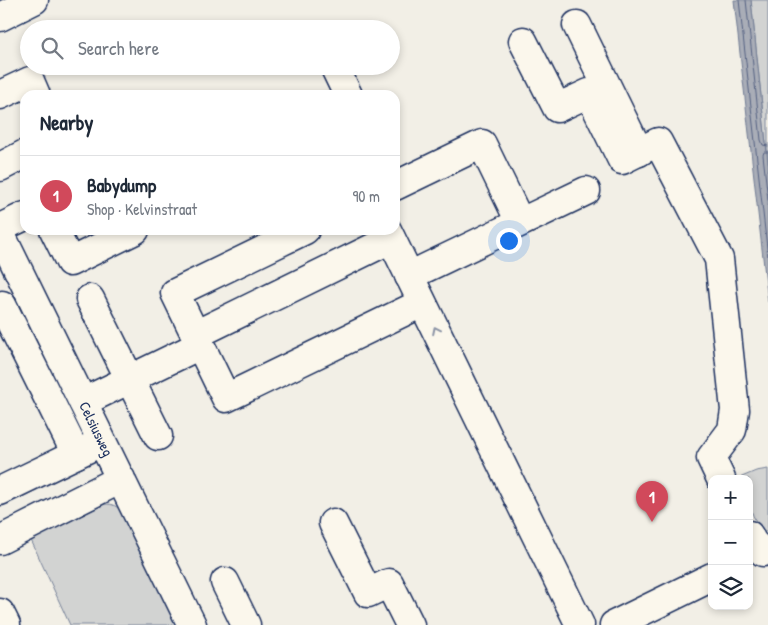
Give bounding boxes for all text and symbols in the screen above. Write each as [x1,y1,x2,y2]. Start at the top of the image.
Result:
search box [20,20,400,75]
icon: search [38,34,66,62]
text: Search here [78,35,159,61]
text: Nearby [40,108,93,137]
text: Babydump [87,172,156,198]
text: 1 [53,185,59,207]
text: 90 m [352,185,380,207]
text: Shop · Kelvinstraat [87,198,197,220]
your location [496,228,522,254]
one-way arrow [431,326,442,335]
street label: Celsiusweg [74,398,119,460]
map controls [708,475,753,610]
button: + [708,475,753,520]
pin: 1 [636,481,668,522]
button: − [708,520,753,565]
button: layers [708,565,753,610]

